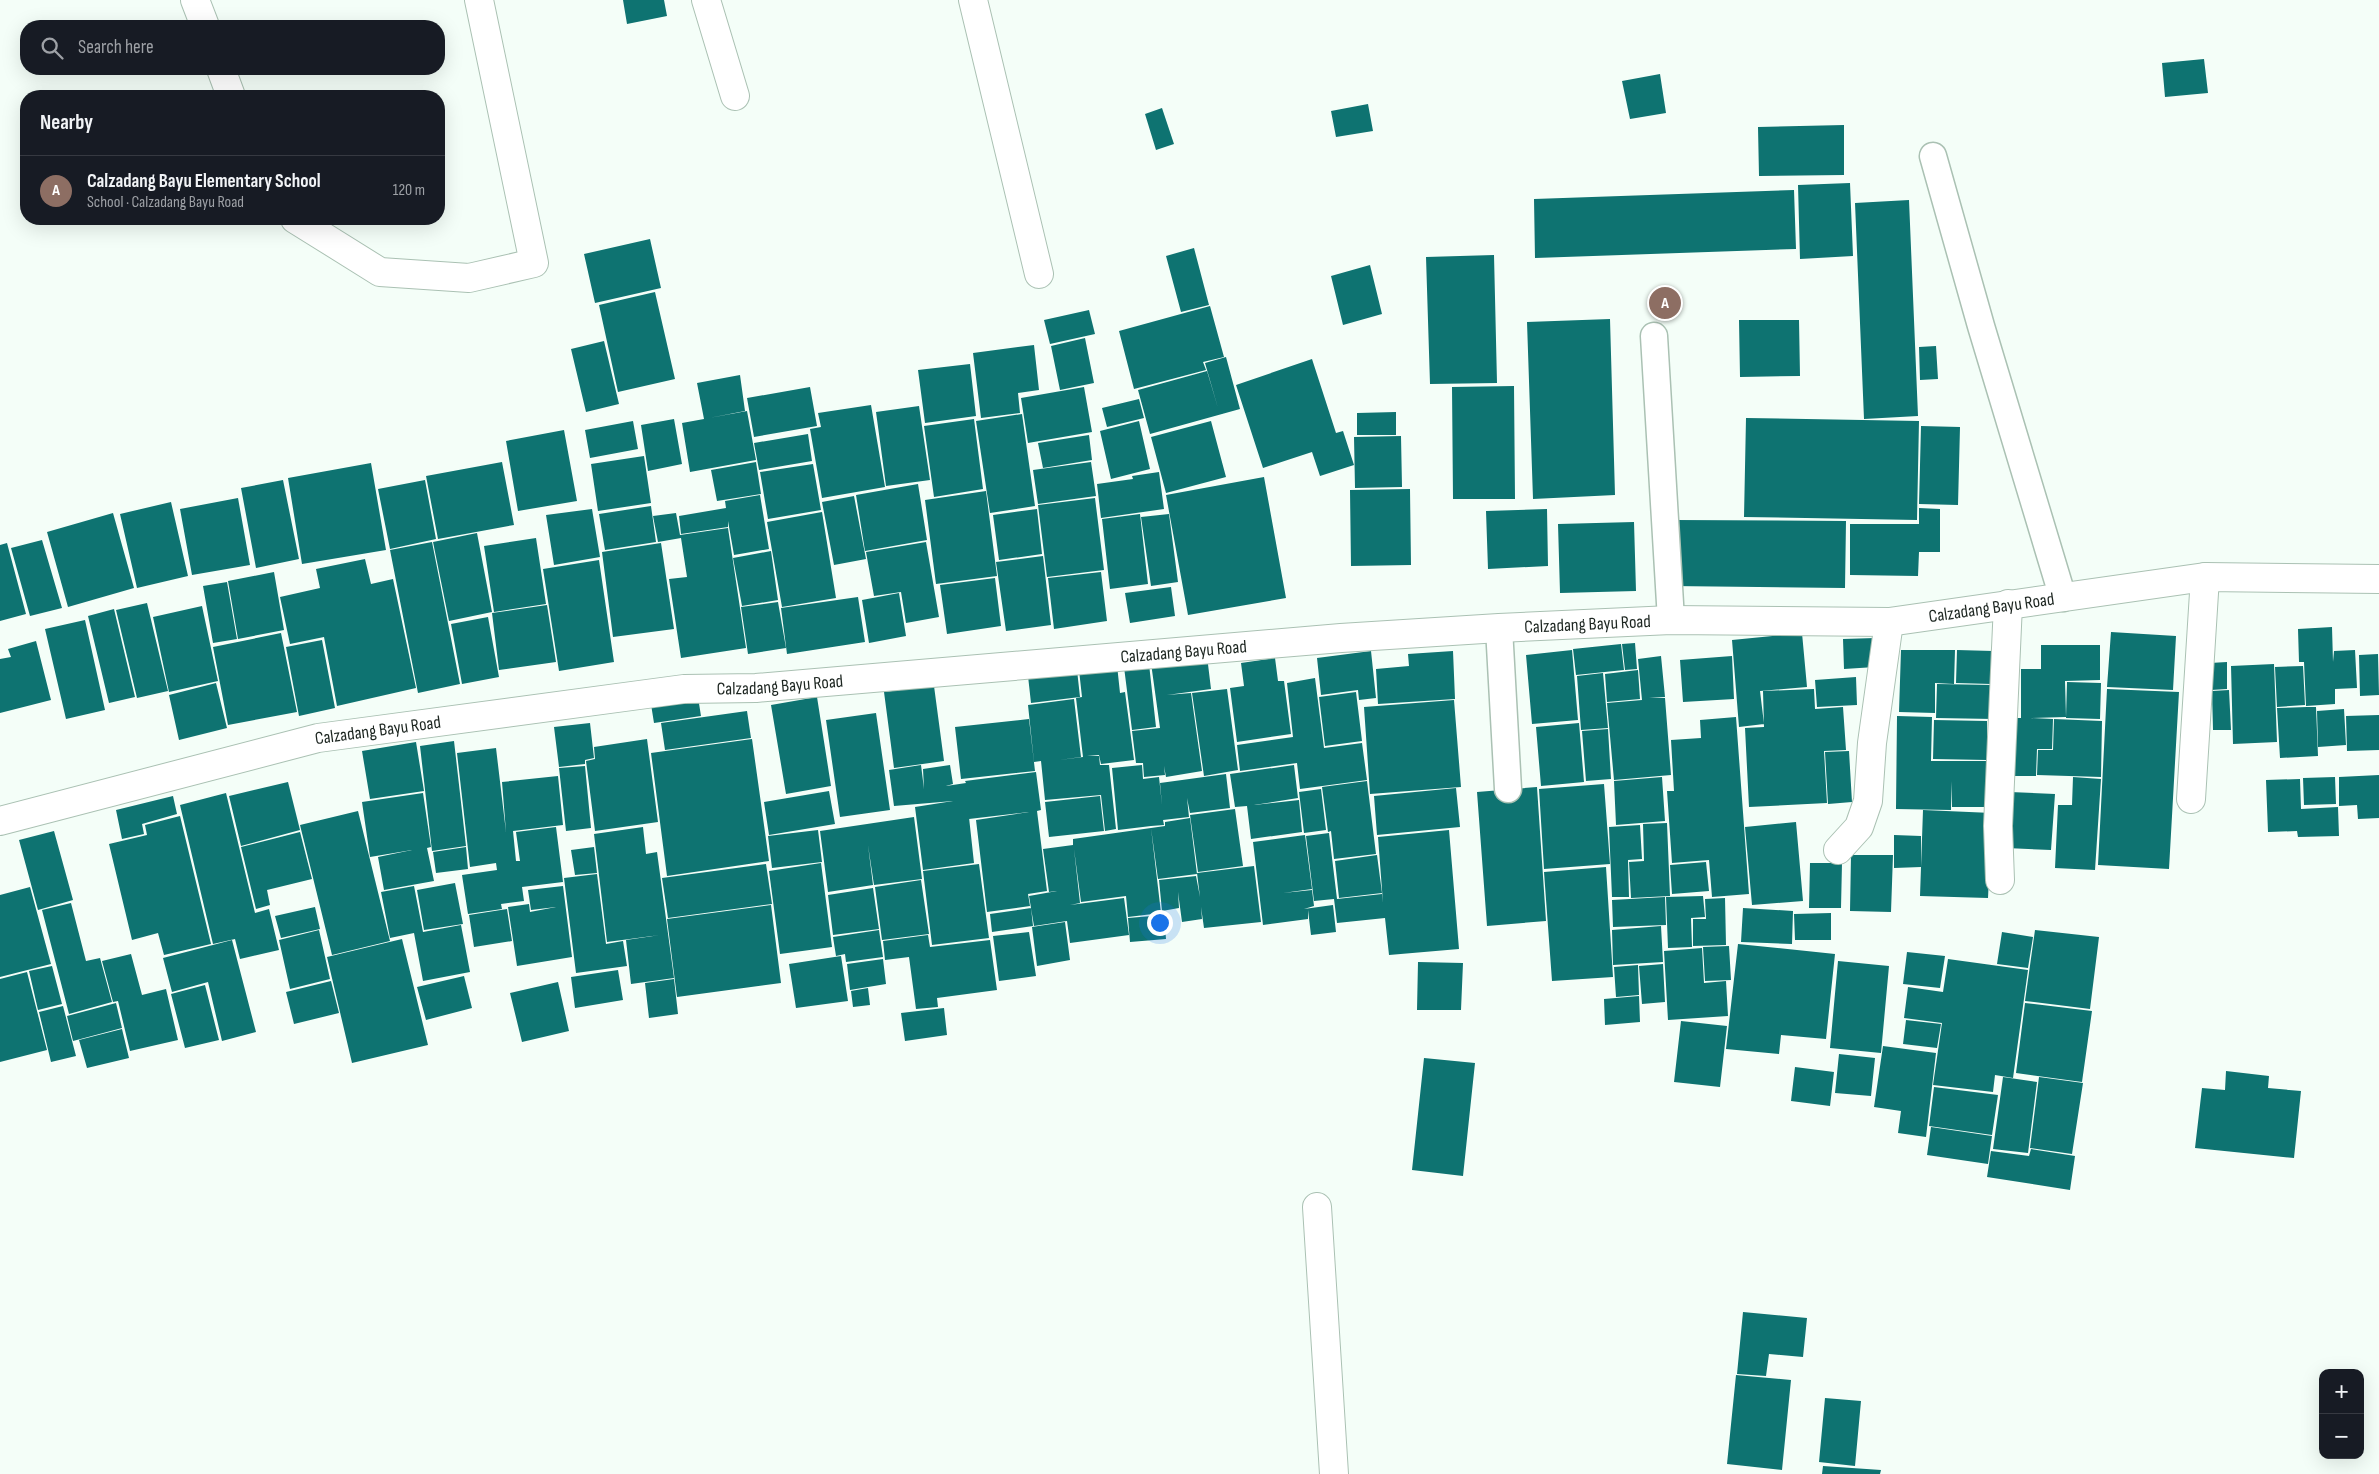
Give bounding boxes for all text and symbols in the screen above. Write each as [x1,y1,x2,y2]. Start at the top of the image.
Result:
search box [20,20,445,75]
icon: search [38,34,66,62]
text: Search here [78,36,154,59]
text: Nearby [40,110,93,135]
text: Calzadang Bayu Elementary School [87,170,321,193]
text: A [52,181,60,200]
text: 120 m [393,181,425,200]
text: School · Calzadang Bayu Road [87,193,244,212]
pin: A [1649,284,1681,322]
street label: Calzadang Bayu Road [1927,588,2056,627]
street label: Calzadang Bayu Road [1524,610,1651,637]
street label: Calzadang Bayu Road [1120,636,1248,667]
street label: Calzadang Bayu Road [717,670,844,699]
street label: Calzadang Bayu Road [314,711,442,749]
your location [1147,910,1173,936]
map controls [2319,1369,2364,1459]
button: + [2319,1369,2364,1414]
button: − [2319,1414,2364,1459]

